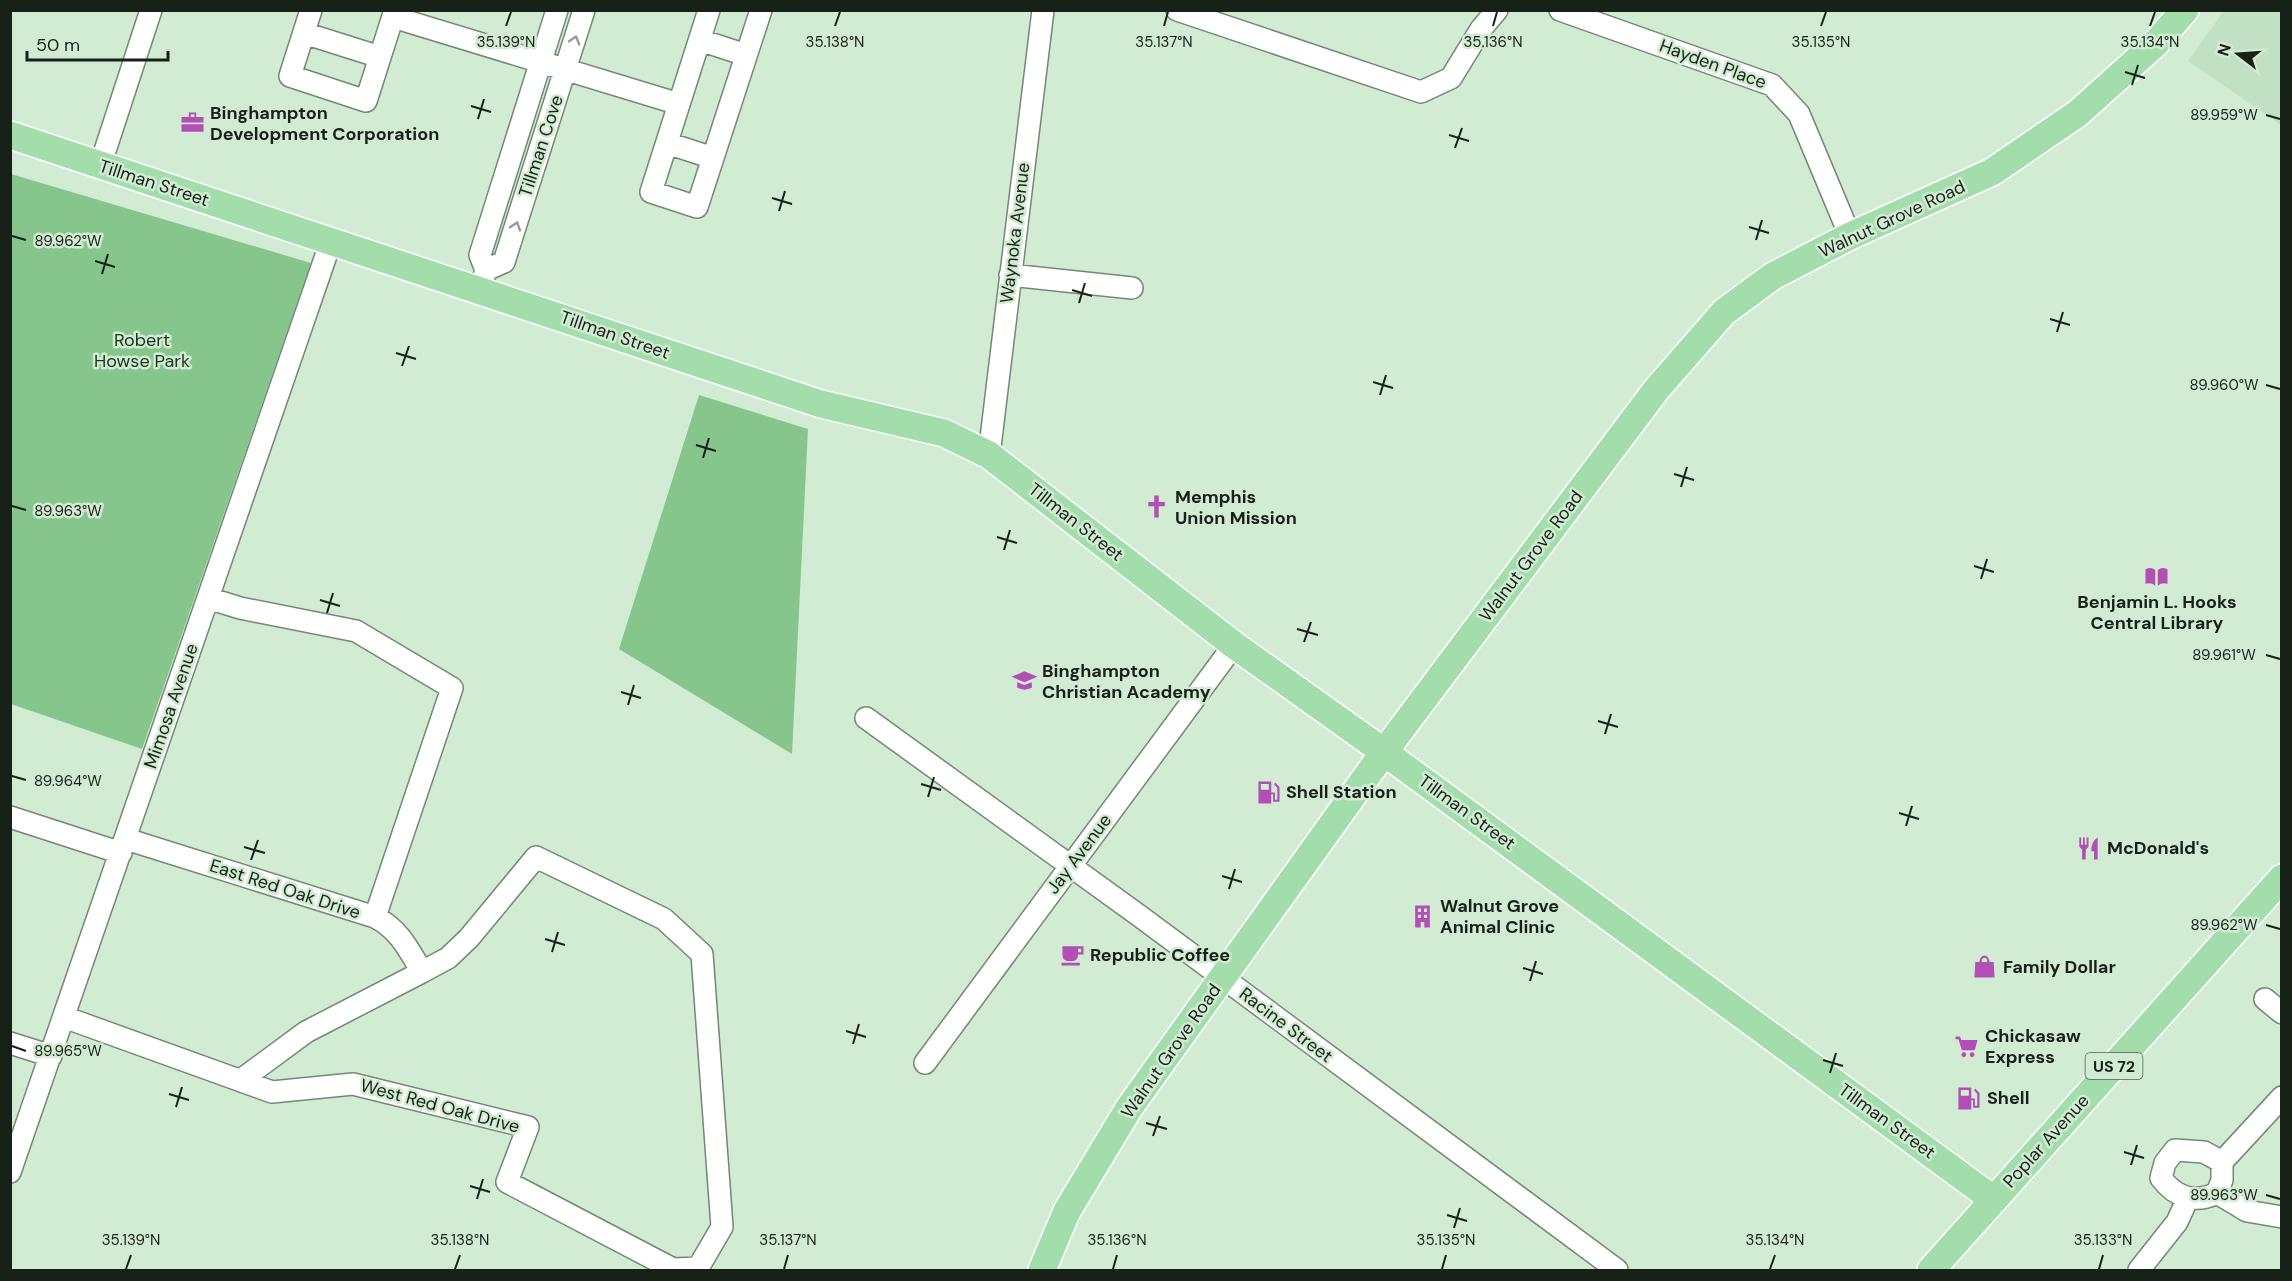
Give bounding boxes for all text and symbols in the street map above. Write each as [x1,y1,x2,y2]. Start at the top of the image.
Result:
scale bar [27,24,168,62]
north arrow [2208,24,2268,84]
text: 35.139°N [477,32,535,52]
text: 35.138°N [806,32,864,52]
text: 35.137°N [1135,32,1193,52]
text: 35.136°N [1463,32,1523,52]
text: 35.135°N [1792,32,1850,52]
text: 35.134°N [2121,32,2179,52]
text: 50 m [36,33,80,57]
street label: Hayden Place [1656,34,1770,94]
one-way arrow [567,35,580,46]
text: N [2212,41,2236,58]
street label: Tillman Cove [513,92,569,200]
place label: Binghampton Development Corporation [210,101,439,146]
text: 89.959°W [2190,105,2258,125]
office icon: Binghampton Development Corporation [179,110,205,136]
street label: Tillman Street [96,154,212,212]
street label: Waynoka Avenue [994,161,1036,305]
street label: Walnut Grove Road [1815,175,1969,263]
one-way arrow [509,221,521,232]
text: 89.962°W [35,231,102,251]
street label: Tillman Street [557,305,673,365]
park label: Robert Howse Park [94,328,190,373]
text: 89.960°W [2190,375,2259,395]
street label: Tillman Street [1024,477,1128,567]
place label: Memphis Union Mission [1175,485,1297,530]
street label: Walnut Grove Road [1474,485,1588,627]
church icon: Memphis Union Mission [1144,494,1170,520]
text: 89.963°W [34,501,102,521]
library icon: Benjamin L. Hooks Central Library [2144,563,2170,589]
place label: Benjamin L. Hooks Central Library [2077,590,2237,635]
street label: Mimosa Avenue [138,640,204,772]
text: 89.961°W [2192,645,2256,665]
place label: Binghampton Christian Academy [1042,659,1211,704]
school or university icon: Binghampton Christian Academy [1011,668,1037,694]
street label: Tillman Street [1414,769,1520,855]
text: 89.964°W [34,771,102,791]
fuel station icon: Shell Station [1255,779,1281,805]
place label: Shell Station [1286,780,1397,804]
street label: Jay Avenue [1041,809,1117,899]
restaurant icon: McDonald's [2076,835,2102,861]
place label: McDonald's [2107,836,2209,860]
street label: East Red Oak Drive [207,853,363,925]
place label: Walnut Grove Animal Clinic [1440,894,1559,939]
building icon: Walnut Grove Animal Clinic [1409,903,1435,929]
text: 89.962°W [2191,915,2258,935]
cafe icon: Republic Coffee [1059,942,1085,968]
place label: Republic Coffee [1090,943,1230,967]
shop icon: Family Dollar [1972,954,1998,980]
place label: Family Dollar [2003,955,2116,979]
street label: Walnut Grove Road [1116,979,1226,1123]
street label: Racine Street [1234,982,1338,1068]
place label: Chickasaw Express [1985,1024,2081,1069]
supermarket icon: Chickasaw Express [1954,1033,1980,1059]
text: 89.965°W [34,1041,102,1061]
road number: US 72 [2086,1053,2142,1079]
street label: West Red Oak Drive [358,1073,522,1139]
street label: Tillman Street [1834,1078,1940,1164]
fuel station icon: Shell [1956,1085,1982,1111]
place label: Shell [1987,1086,2029,1110]
street label: Poplar Avenue [1998,1089,2094,1193]
text: 89.963°W [2190,1185,2258,1205]
text: 35.139°N [102,1230,160,1250]
text: 35.138°N [431,1230,489,1250]
text: 35.137°N [759,1230,817,1250]
text: 35.136°N [1087,1230,1147,1250]
text: 35.135°N [1417,1230,1475,1250]
text: 35.134°N [1746,1230,1804,1250]
text: 35.133°N [2074,1230,2132,1250]

